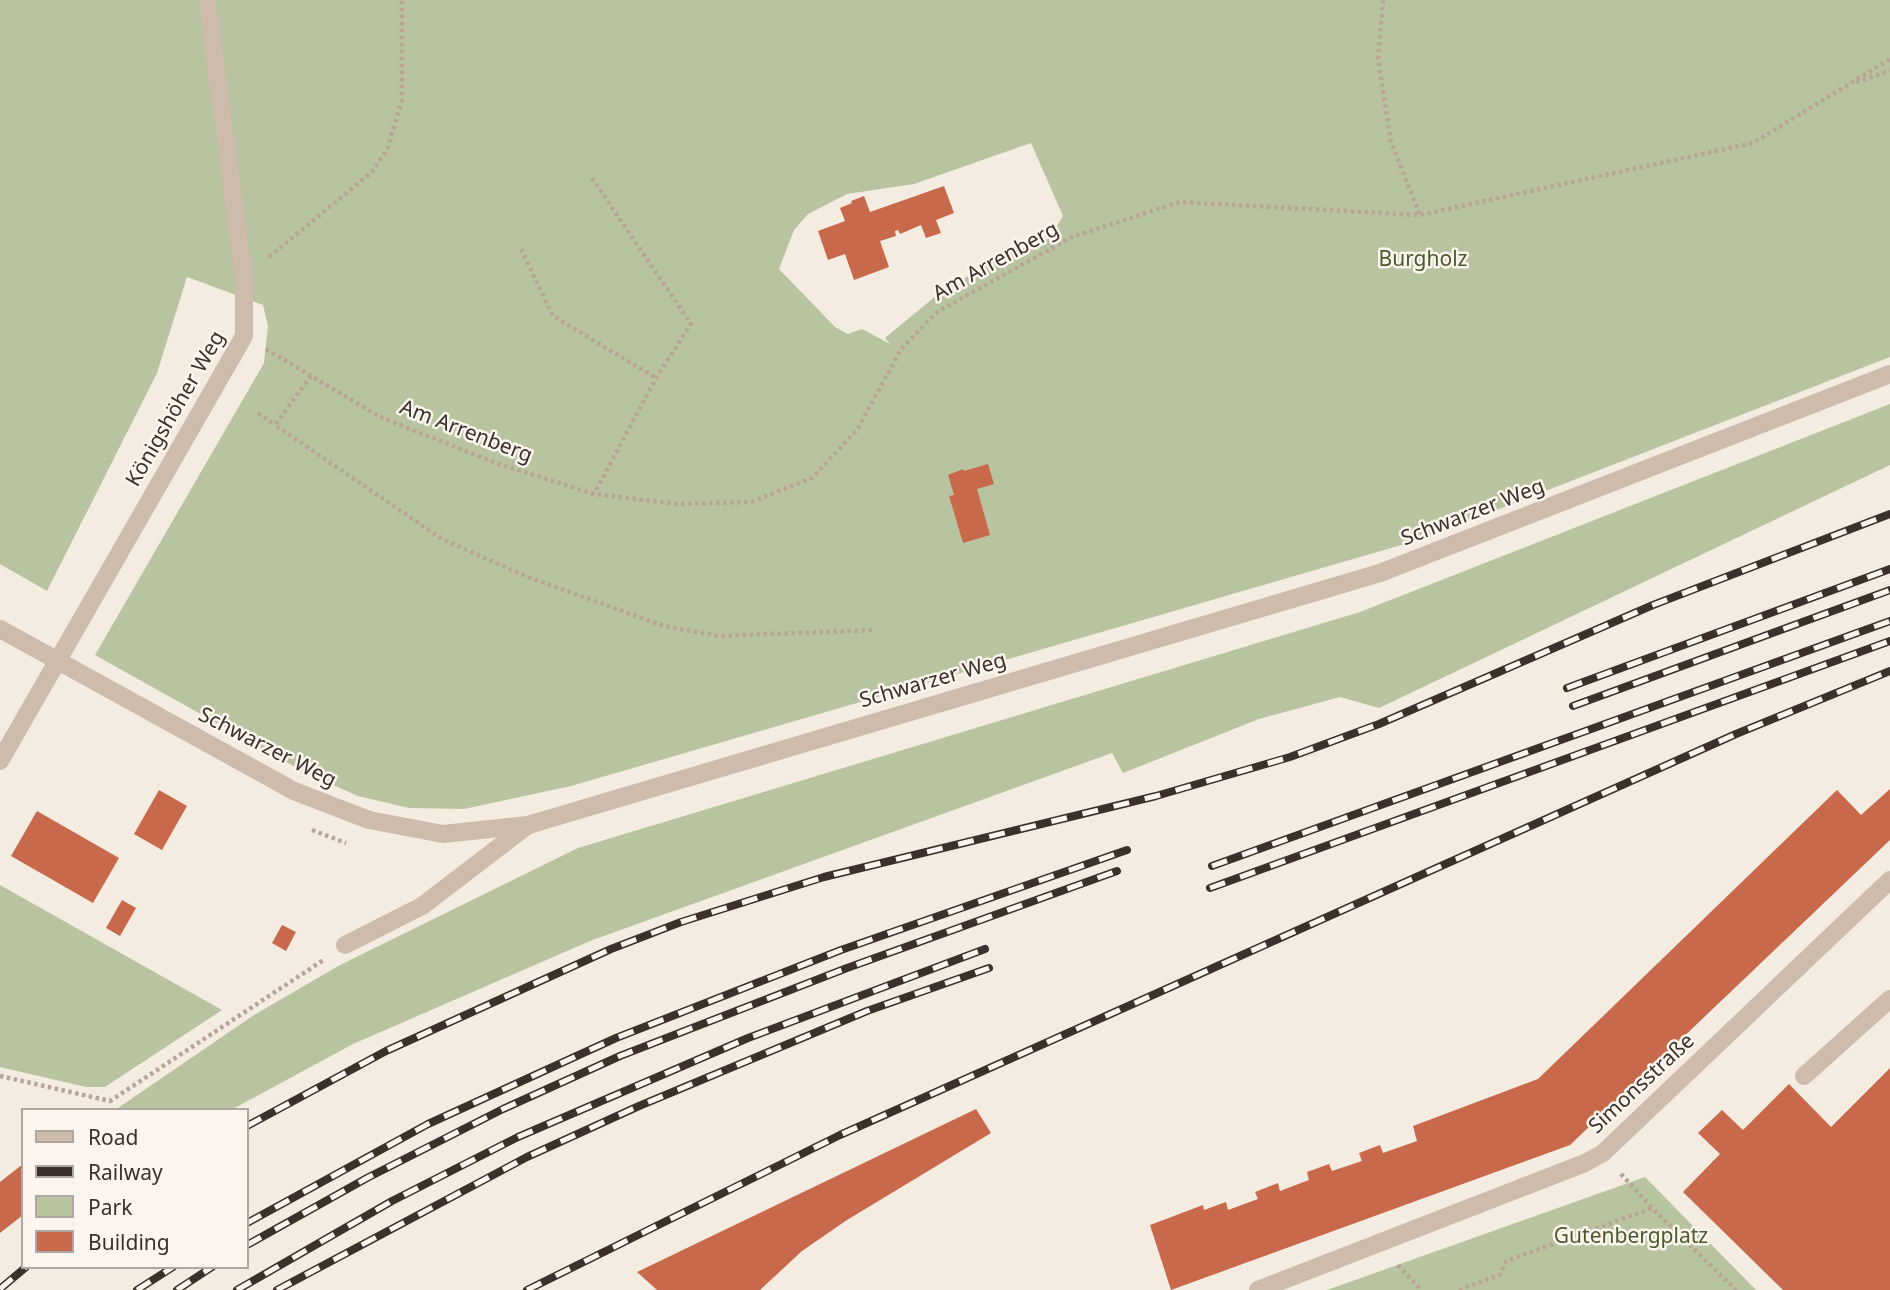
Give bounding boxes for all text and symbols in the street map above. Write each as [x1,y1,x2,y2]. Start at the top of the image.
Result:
street label: Am Arrenberg [929,217,1063,307]
park label: Burgholz [1379,247,1467,273]
street label: Königshöher Weg [121,327,231,491]
street label: Am Arrenberg [396,395,536,469]
street label: Schwarzer Weg [1398,474,1548,552]
street label: Schwarzer Weg [857,648,1009,714]
street label: Schwarzer Weg [194,702,340,794]
street label: Simonsstraße [1584,1029,1700,1139]
legend [21,1108,248,1269]
text: Road [88,1123,138,1151]
text: Railway [88,1158,163,1186]
text: Park [88,1193,132,1221]
park label: Gutenbergplatz [1554,1224,1708,1250]
text: Building [88,1228,170,1256]

